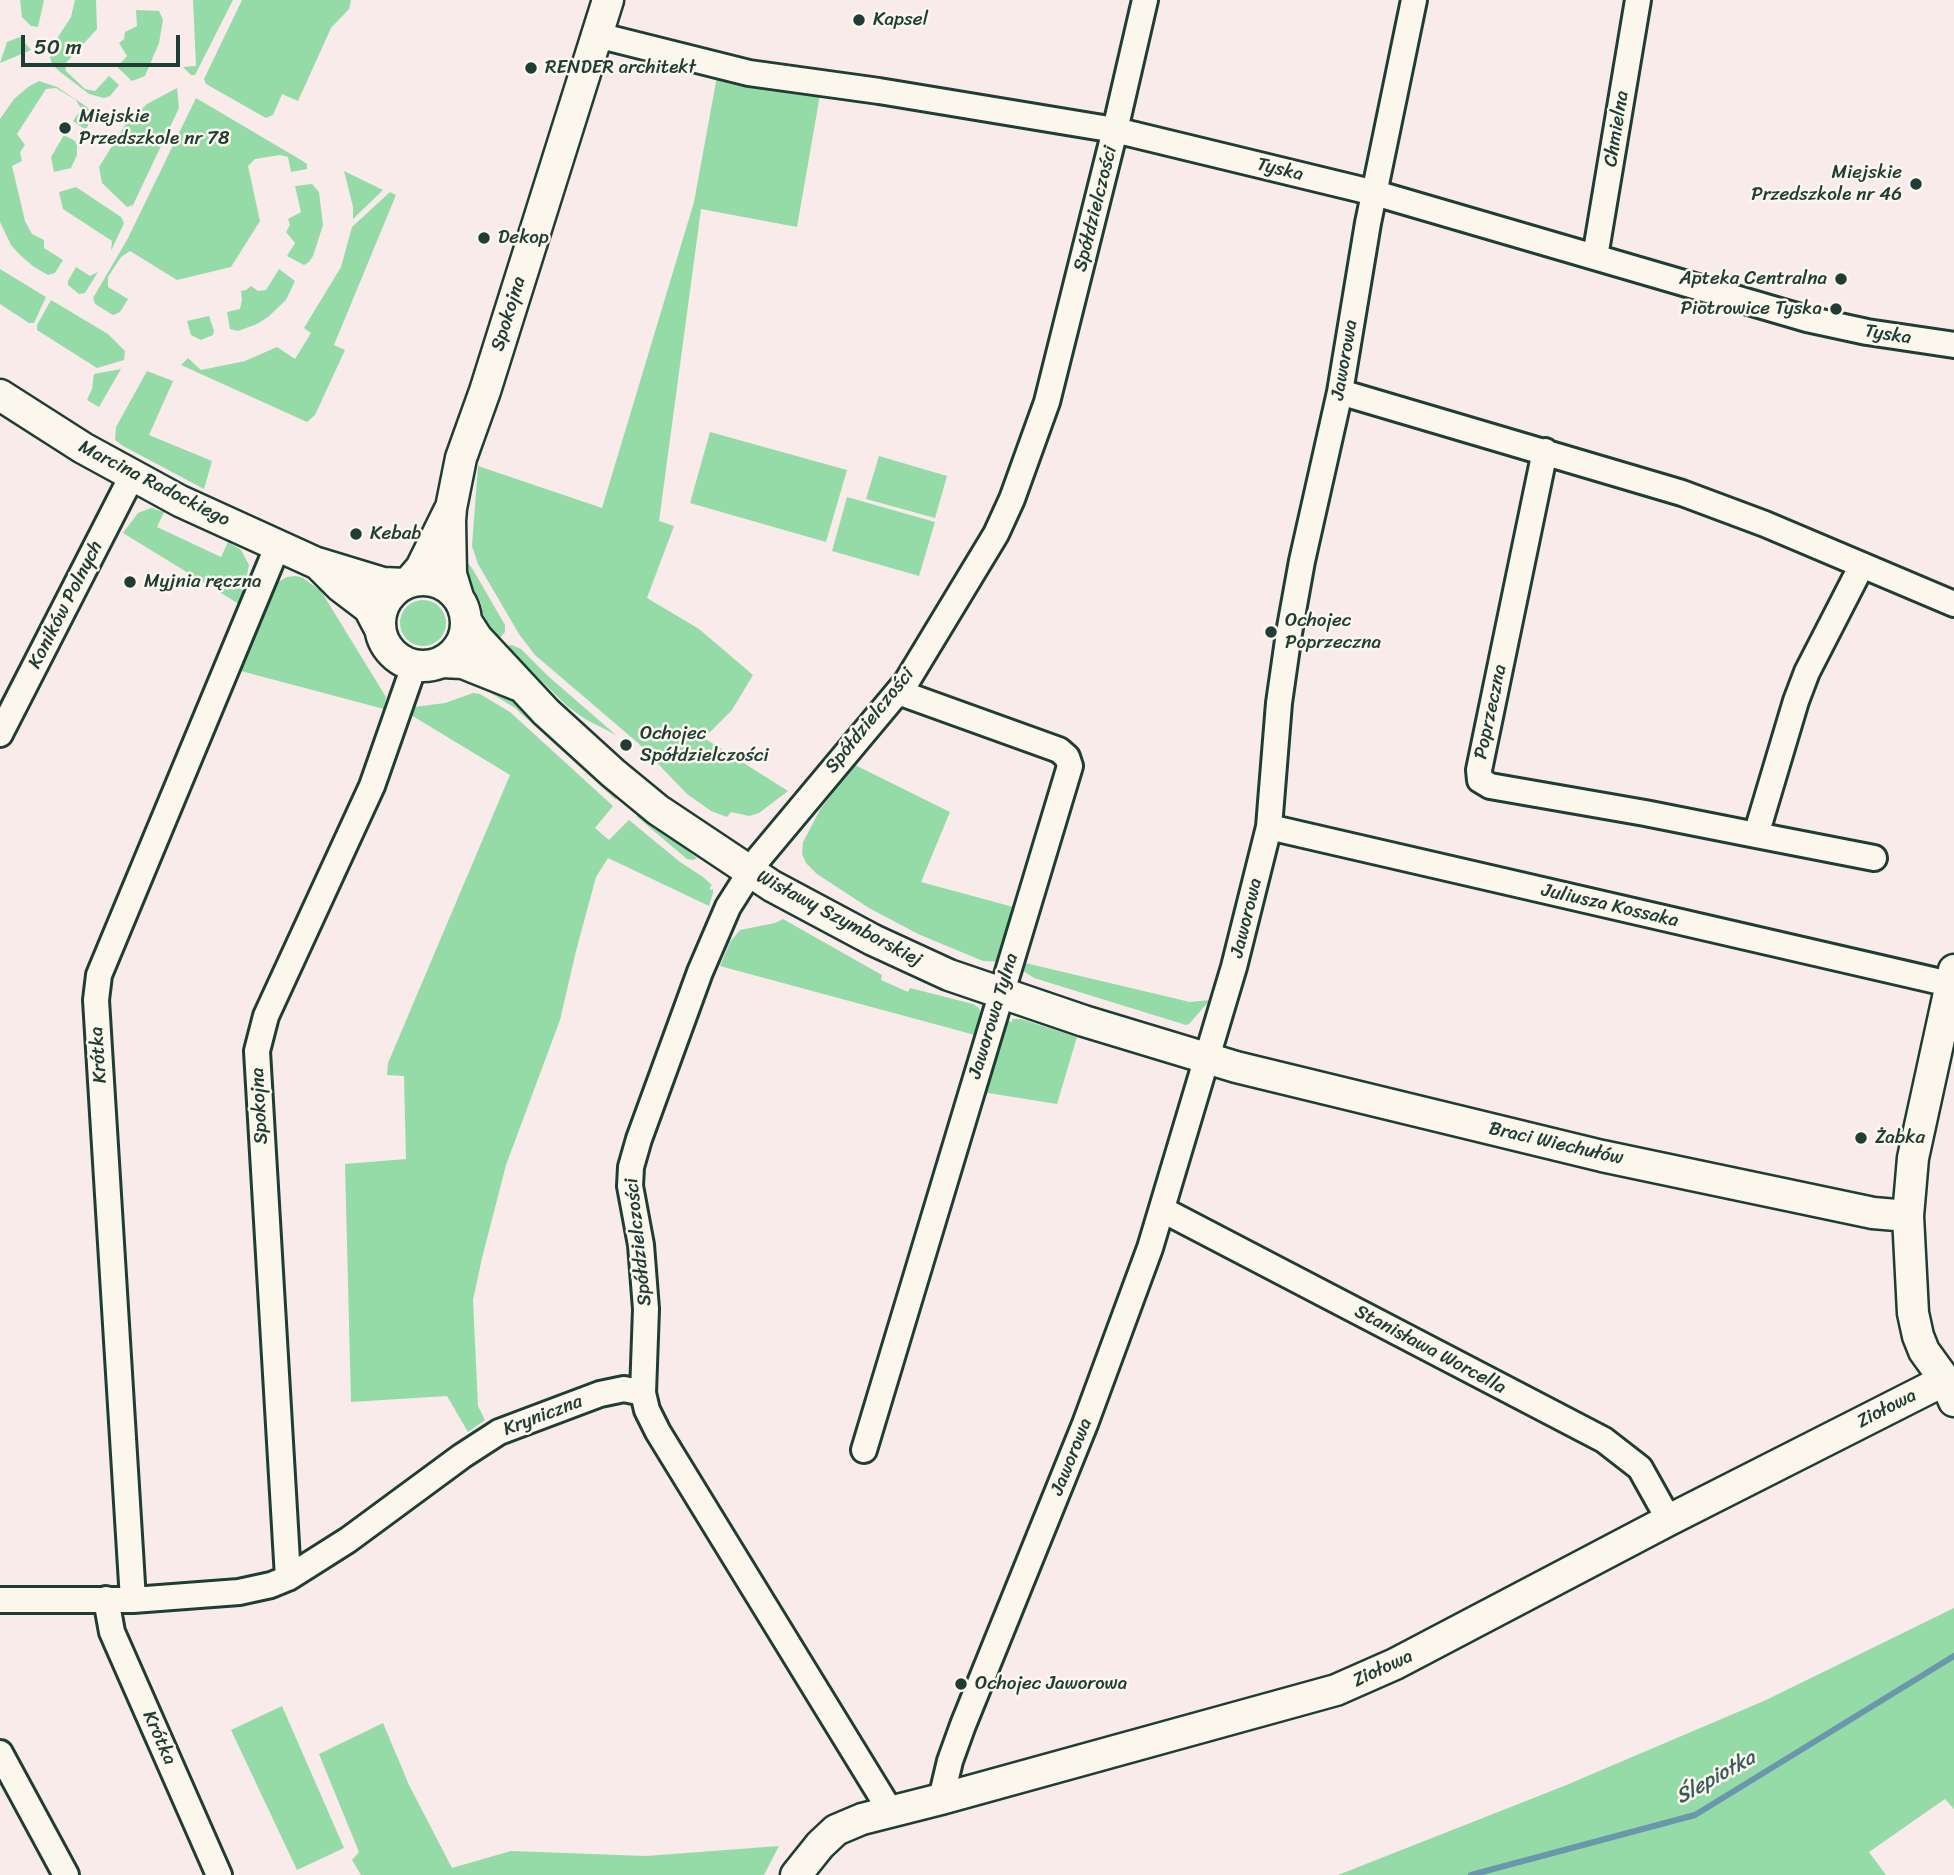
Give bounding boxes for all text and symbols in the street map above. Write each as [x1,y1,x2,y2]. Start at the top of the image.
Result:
place label: Kapsel [873,9,928,31]
marker: Kapsel [851,12,867,28]
scale bar [24,21,184,65]
text: 50 m [34,28,82,66]
place label: RENDER architekt [545,57,696,79]
marker: RENDER architekt [523,60,539,76]
street label: Chmielna [1600,89,1634,169]
place label: Miejskie Przedszkole nr 78 [79,106,229,150]
marker: Miejskie Przedszkole nr 78 [57,120,73,136]
street label: Spółdzielczości [1069,144,1123,274]
street label: Tyska [1254,153,1306,187]
place label: Miejskie Przedszkole nr 46 [1751,162,1902,206]
marker: Miejskie Przedszkole nr 46 [1908,176,1924,192]
place label: Dekop [498,227,549,249]
marker: Dekop [476,230,492,246]
place label: Apteka Centralna [1679,268,1827,290]
marker: Apteka Centralna [1833,271,1849,287]
street label: Spokojna [487,274,531,354]
place label: Piotrowice Tyska [1680,298,1822,320]
marker: Piotrowice Tyska [1828,301,1844,317]
street label: Jaworowa [1327,318,1363,402]
street label: Tyska [1863,320,1913,350]
street label: Marcina Radockiego [74,436,234,532]
place label: Kebab [370,523,421,545]
marker: Kebab [348,526,364,542]
street label: Koników Polnych [24,537,108,673]
place label: Myjnia ręczna [144,571,261,593]
marker: Myjnia ręczna [122,574,138,590]
place label: Ochojec Poprzeczna [1285,610,1381,654]
marker: Ochojec Poprzeczna [1263,624,1279,640]
street label: Poprzeczna [1470,663,1512,761]
street label: Spółdzielczości [821,664,919,778]
place label: Ochojec Spółdzielczości [640,723,769,767]
marker: Ochojec Spółdzielczości [618,737,634,753]
street label: Wisławy Szymborskiej [752,866,926,972]
street label: Jaworowa [1226,876,1268,960]
street label: Juliusza Kossaka [1539,879,1681,933]
street label: Jaworowa Tylna [964,950,1024,1082]
street label: Krótka [86,1026,112,1084]
street label: Spokojna [247,1067,273,1145]
street label: Braci Wiechułów [1487,1117,1625,1171]
place label: Żabka [1875,1127,1925,1149]
marker: Żabka [1853,1130,1869,1146]
street label: Spółdzielczości [621,1177,657,1307]
street label: Stanisława Worcella [1350,1300,1510,1400]
street label: Ziołowa [1854,1384,1920,1434]
street label: Kryniczna [500,1390,586,1442]
street label: Jaworowa [1046,1415,1098,1499]
street label: Ziołowa [1349,1645,1417,1693]
place label: Ochojec Jaworowa [975,1673,1127,1695]
marker: Ochojec Jaworowa [953,1676,969,1692]
street label: Krótka [137,1707,181,1769]
water label: Ślepiotka [1672,1746,1760,1810]

